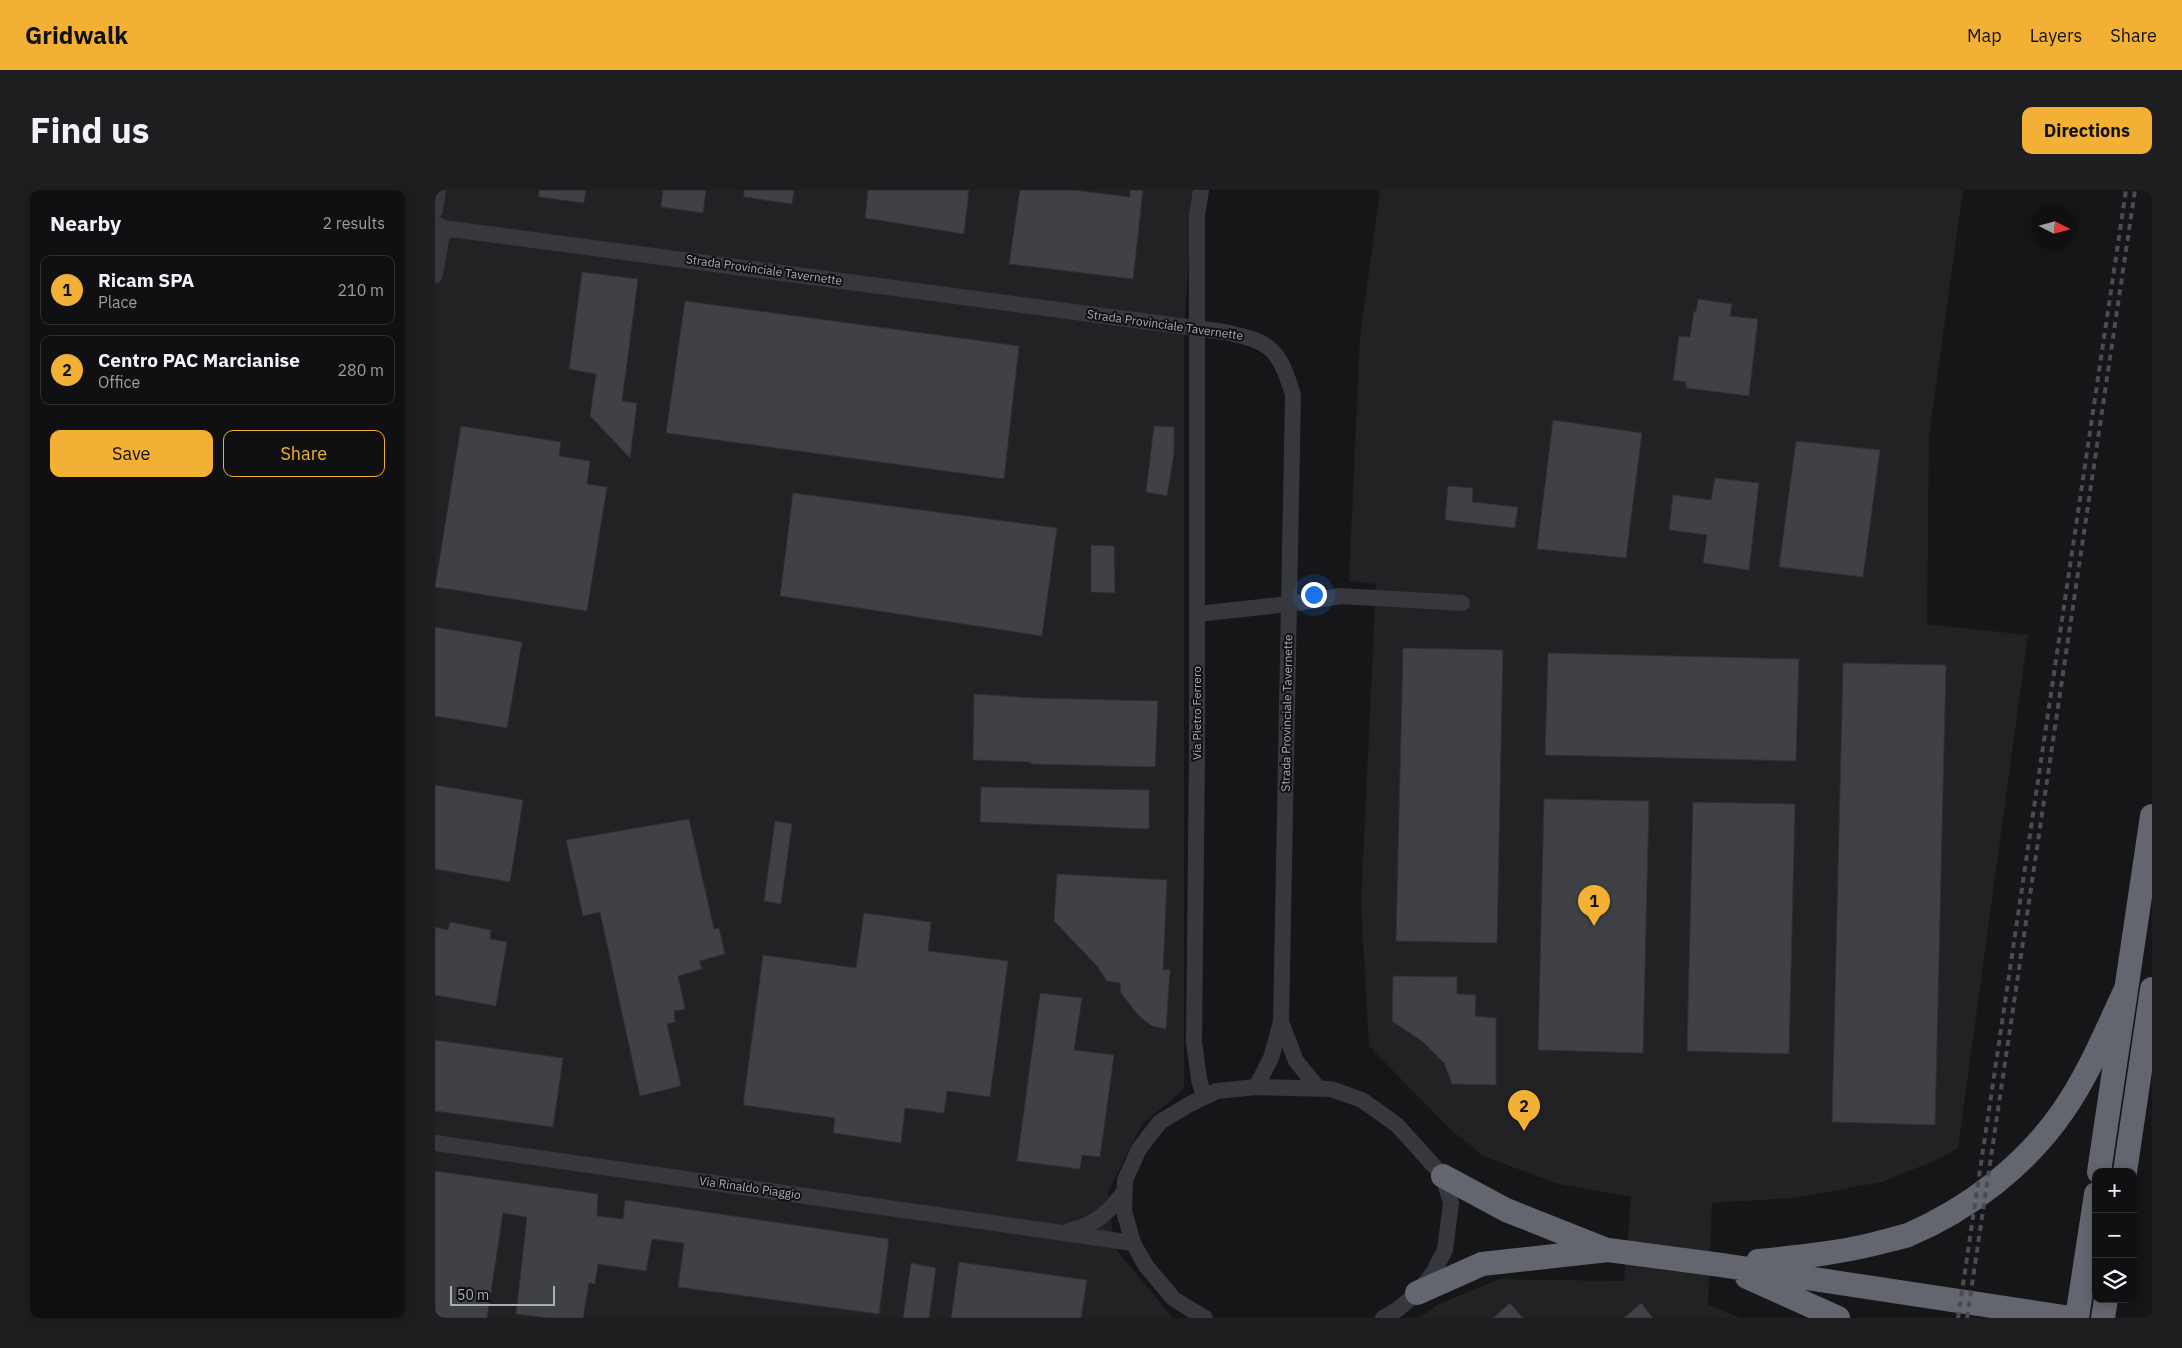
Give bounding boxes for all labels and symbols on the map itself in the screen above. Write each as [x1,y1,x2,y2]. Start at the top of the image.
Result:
north arrow [2032,205,2077,250]
street label: Strada Provinciale Tavernette [685,251,844,288]
street label: Strada Provinciale Tavernette [1086,306,1245,343]
your location [1301,582,1327,608]
street label: Strada Provinciale Tavernette [1278,634,1295,792]
street label: Via Pietro Ferrero [1189,666,1204,760]
pin: 1 [1578,885,1610,926]
pin: 2 [1508,1090,1540,1131]
street label: Via Rinaldo Piaggio [698,1173,802,1202]
scale bar [450,1283,555,1306]

